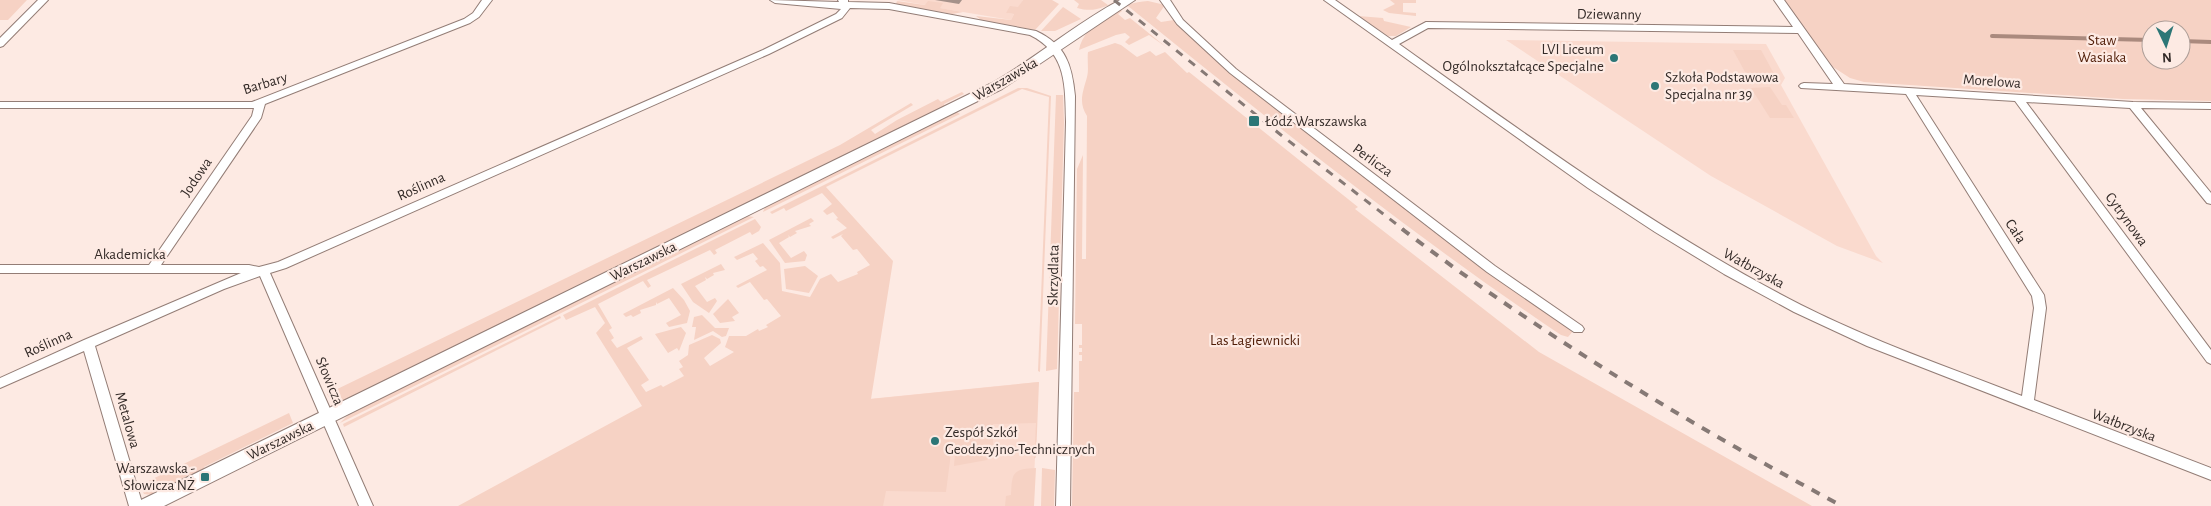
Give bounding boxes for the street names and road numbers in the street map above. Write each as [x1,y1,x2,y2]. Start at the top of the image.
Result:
street label: Dziewanny [1577,6,1642,23]
street label: Warszawska [970,55,1040,104]
street label: Barbary [241,69,290,97]
street label: Morelowa [1962,72,2022,91]
street label: Perlicza [1350,141,1395,180]
street label: Jodowa [178,155,215,199]
street label: Roślinna [395,169,447,204]
street label: Cytrynowa [2102,190,2151,249]
street label: Cała [2002,216,2029,246]
street label: Warszawska [608,239,679,284]
street label: Skrzydlata [1045,244,1062,306]
street label: Wałbrzyska [1721,246,1787,291]
street label: Akademicka [94,247,166,262]
street label: Roślinna [22,326,74,361]
street label: Słowicza [313,355,346,408]
street label: Metalowa [112,390,143,450]
street label: Wałbrzyska [2090,406,2158,445]
street label: Warszawska [245,418,316,463]

